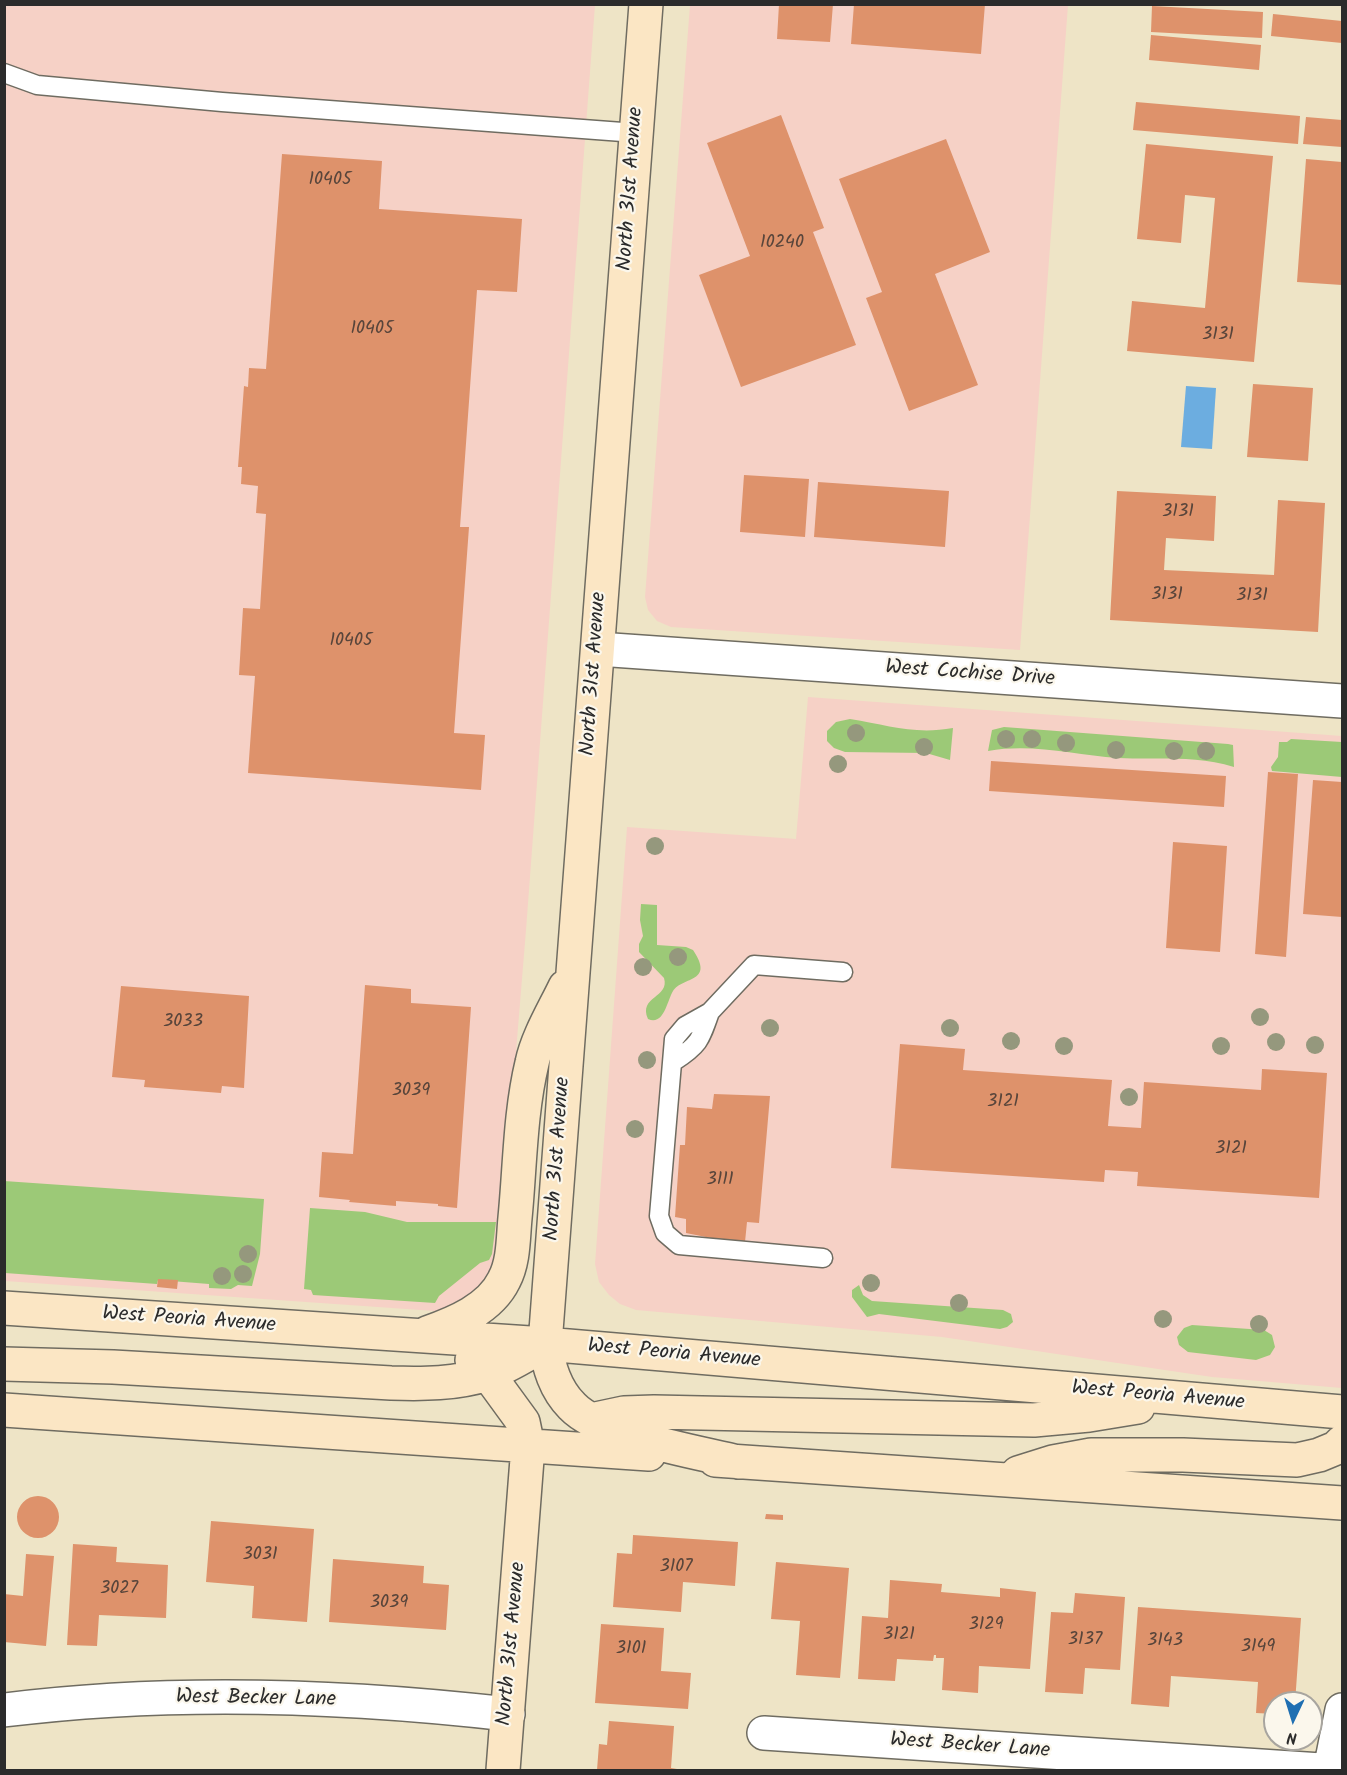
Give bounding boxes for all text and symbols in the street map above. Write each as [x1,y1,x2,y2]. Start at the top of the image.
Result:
street label: North 31st Avenue [614,106,650,272]
house number: 10405 [308,170,352,192]
house number: 10240 [760,233,804,255]
house number: 10405 [350,319,394,341]
house number: 3131 [1202,325,1234,347]
house number: 3131 [1162,502,1194,524]
house number: 3131 [1151,585,1183,607]
house number: 3131 [1236,586,1268,608]
street label: North 31st Avenue [577,591,613,757]
house number: 10405 [329,631,373,653]
street label: West Cochise Drive [884,657,1056,693]
house number: 3033 [163,1012,203,1034]
street label: North 31st Avenue [541,1076,577,1242]
house number: 3039 [392,1081,430,1103]
house number: 3121 [987,1092,1019,1114]
house number: 3121 [1215,1139,1247,1161]
house number: 3111 [706,1170,734,1192]
street label: West Peoria Avenue [101,1302,277,1340]
street label: West Peoria Avenue [586,1335,762,1375]
street label: West Peoria Avenue [1070,1377,1246,1417]
house number: 3031 [242,1545,278,1567]
house number: 3107 [659,1557,693,1579]
street label: North 31st Avenue [493,1561,533,1727]
house number: 3027 [100,1579,138,1601]
house number: 3039 [370,1593,408,1615]
house number: 3129 [968,1615,1004,1637]
house number: 3121 [883,1625,915,1647]
house number: 3137 [1068,1630,1102,1652]
house number: 3143 [1147,1631,1183,1653]
house number: 3149 [1241,1637,1275,1659]
house number: 3101 [616,1639,646,1661]
street label: West Becker Lane [176,1686,336,1714]
north arrow [1263,1691,1323,1751]
text: N [1286,1725,1298,1750]
street label: West Becker Lane [889,1729,1051,1765]

